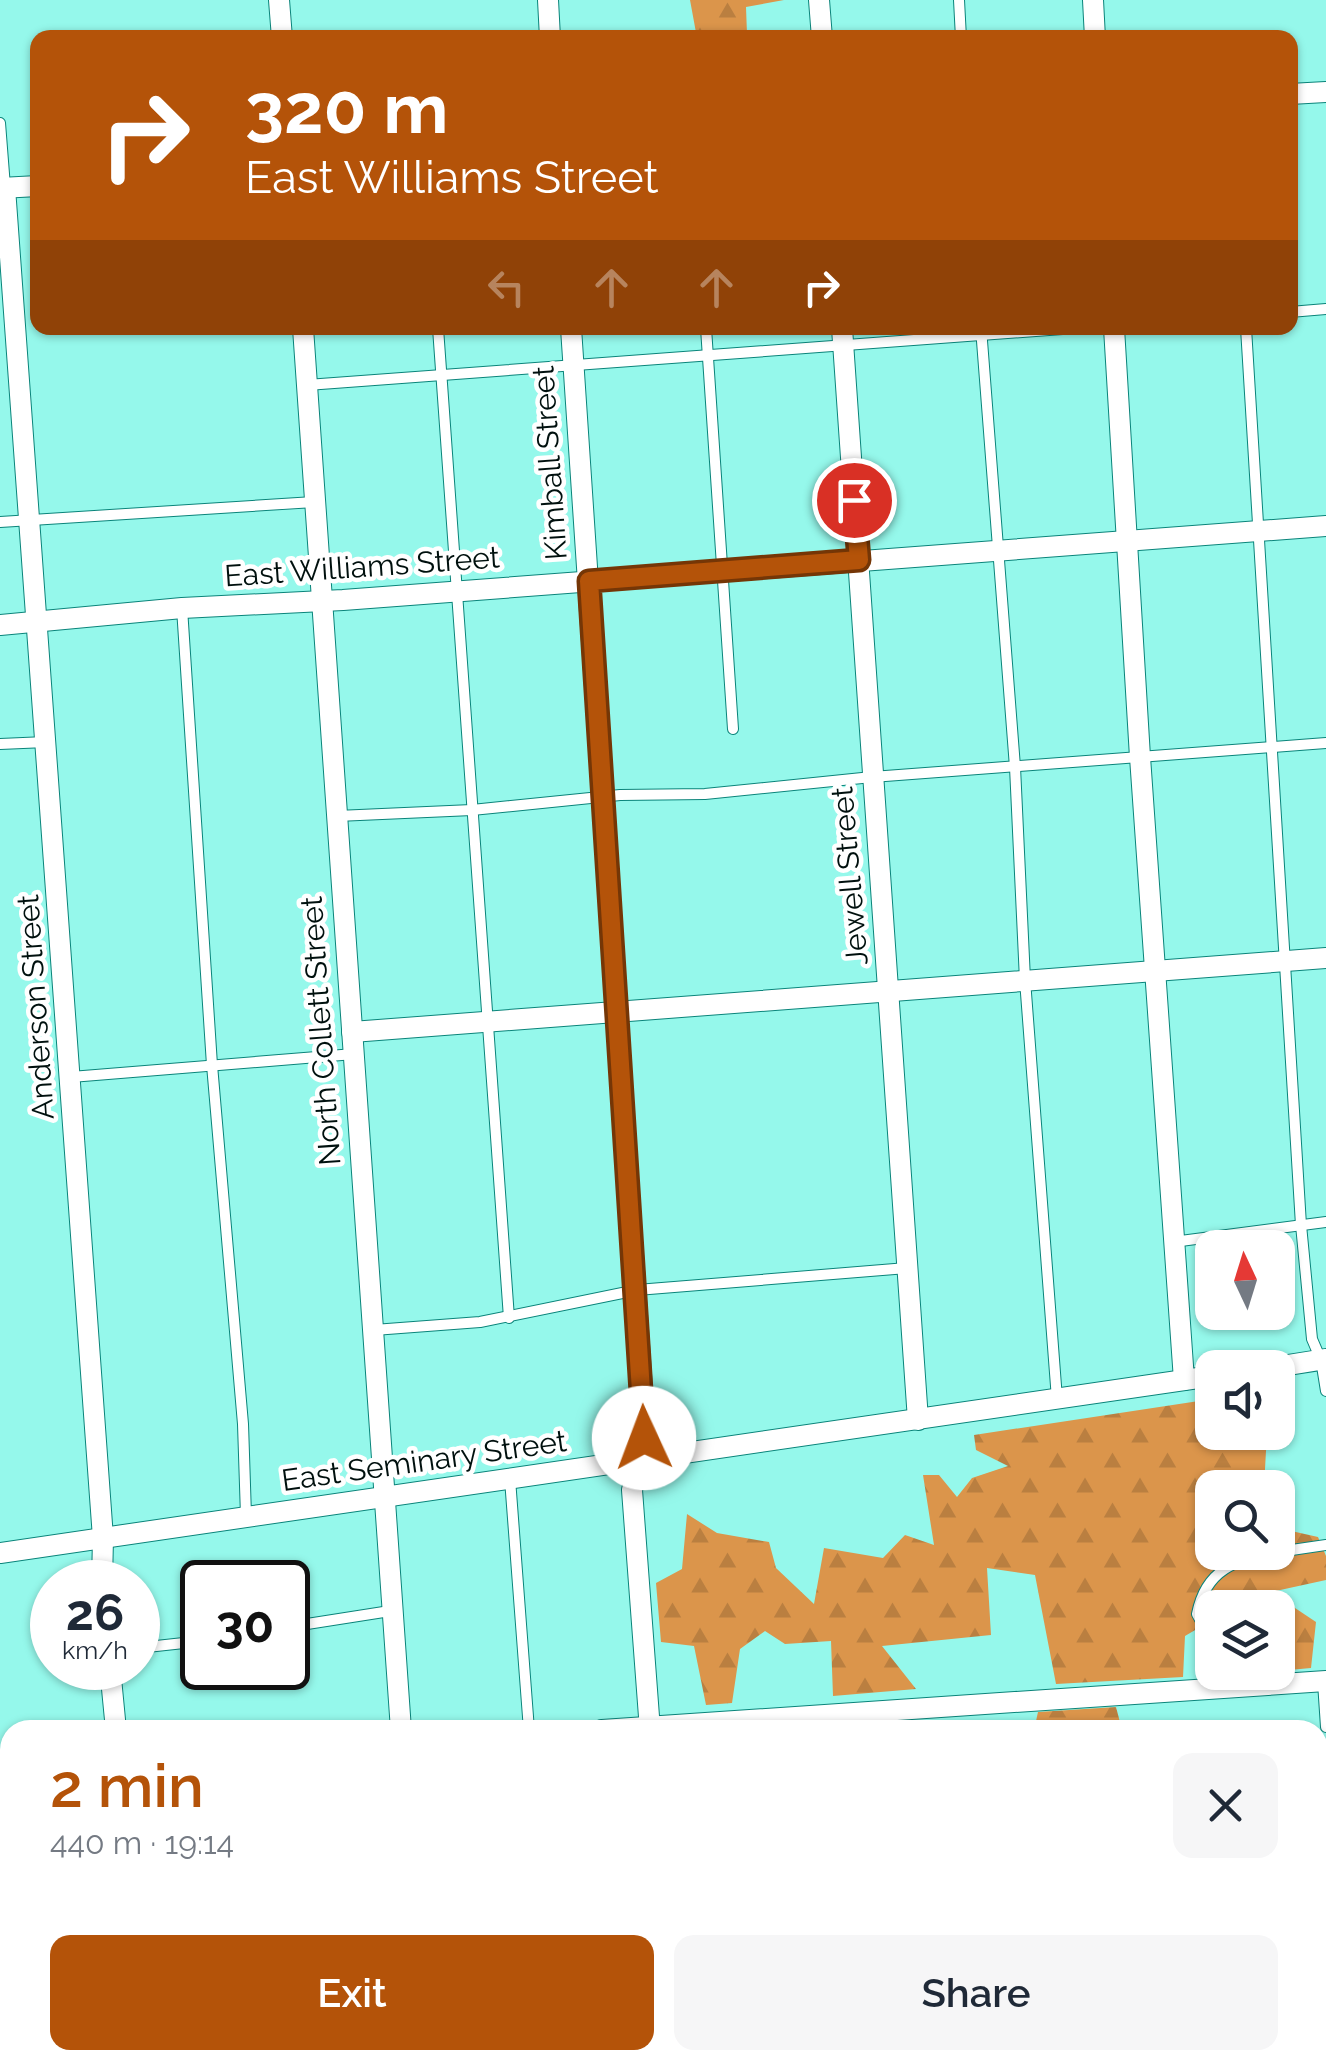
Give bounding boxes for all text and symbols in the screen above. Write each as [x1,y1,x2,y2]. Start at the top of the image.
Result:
text: 320 m [245,67,449,149]
icon: right [80,70,210,200]
text: East Williams Street [245,151,659,204]
icon: left [479,260,534,315]
icon: ahead [584,260,639,315]
icon: ahead [689,260,744,315]
icon: right [794,260,849,315]
street label: Kimball Street [525,365,574,561]
pin [812,458,897,543]
icon: arrive [827,473,882,528]
street label: East Williams Street [223,539,501,594]
street label: Jewell Street [824,785,875,967]
street label: Anderson Street [10,893,61,1121]
street label: North Collett Street [294,895,347,1167]
north arrow [1195,1230,1295,1330]
map controls [1195,1230,1295,1690]
button: sound [1195,1350,1295,1450]
position arrow [592,1386,696,1490]
street label: East Seminary Street [279,1423,569,1498]
button: search [1195,1470,1295,1570]
speed limit sign: 30 [180,1560,310,1690]
text: 26 [66,1583,124,1642]
button: layers [1195,1590,1295,1690]
text: km/h [62,1635,128,1665]
text: 2 min [50,1751,204,1821]
button: close [1173,1753,1278,1858]
text: 440 m · 19:14 [50,1824,234,1861]
button: Exit [50,1935,654,2050]
button: Share [674,1935,1278,2050]

